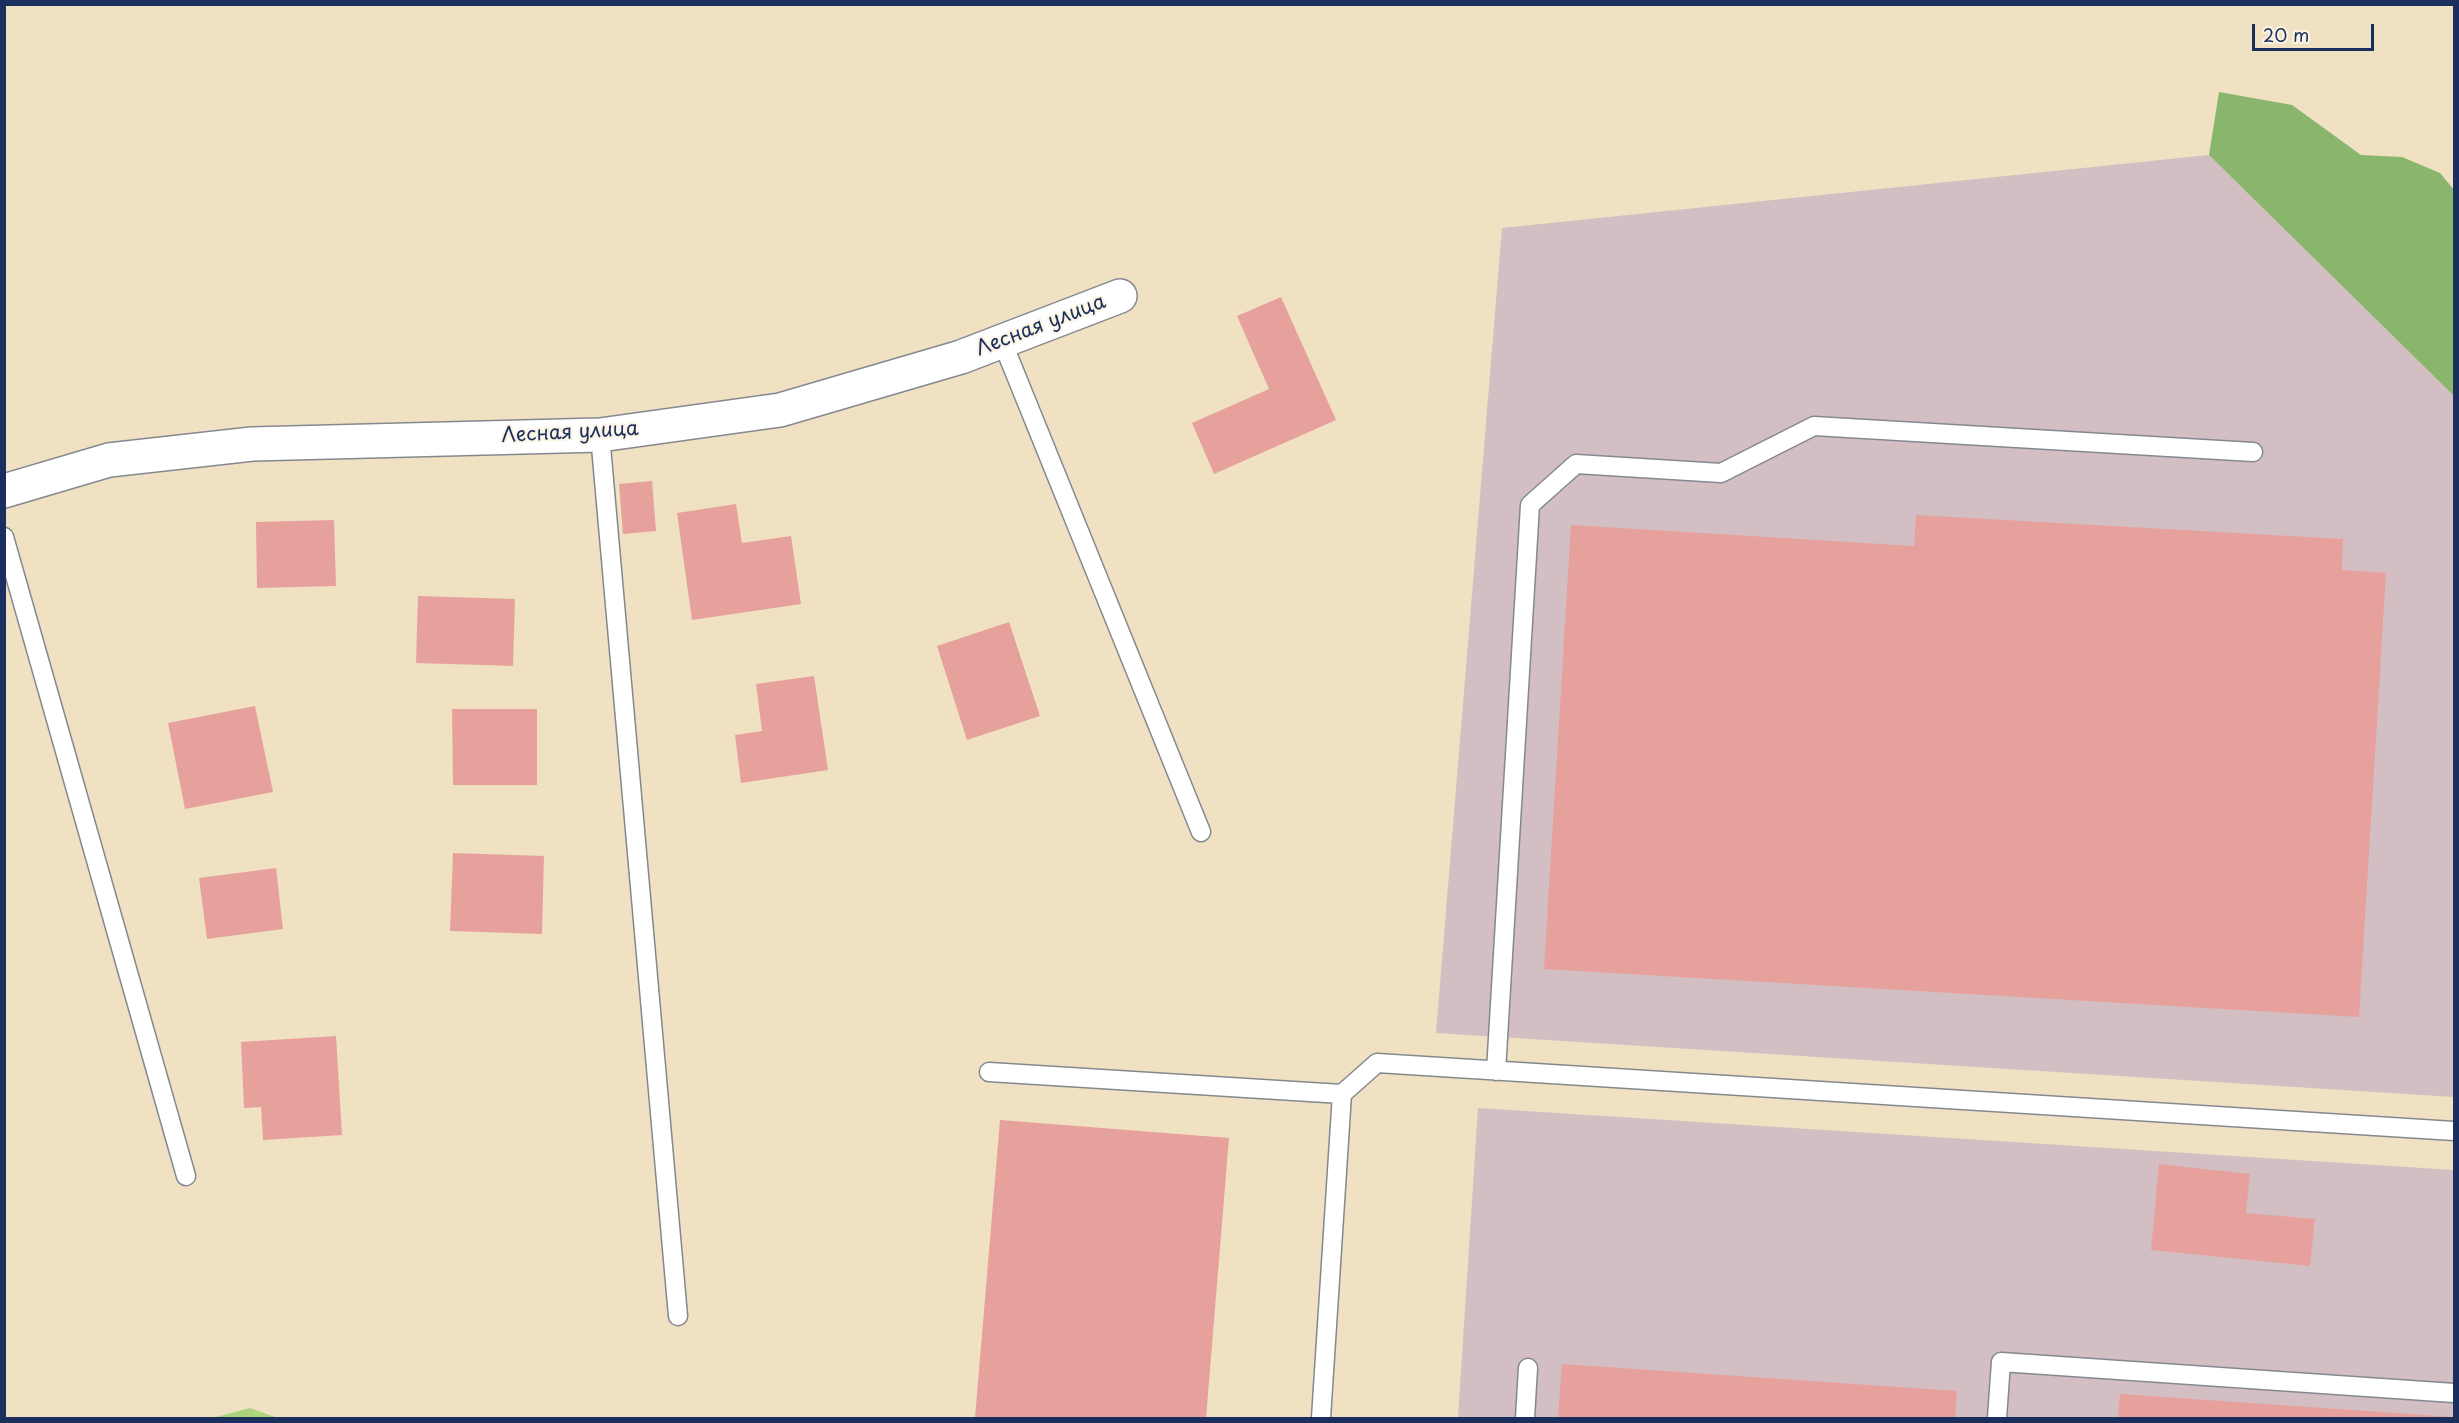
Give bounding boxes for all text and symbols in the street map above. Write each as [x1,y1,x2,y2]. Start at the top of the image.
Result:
scale bar [2255,12,2376,50]
text: 20 m [2263,21,2309,48]
street label: Лесная улица [973,290,1109,362]
street label: Лесная улица [501,417,639,449]

